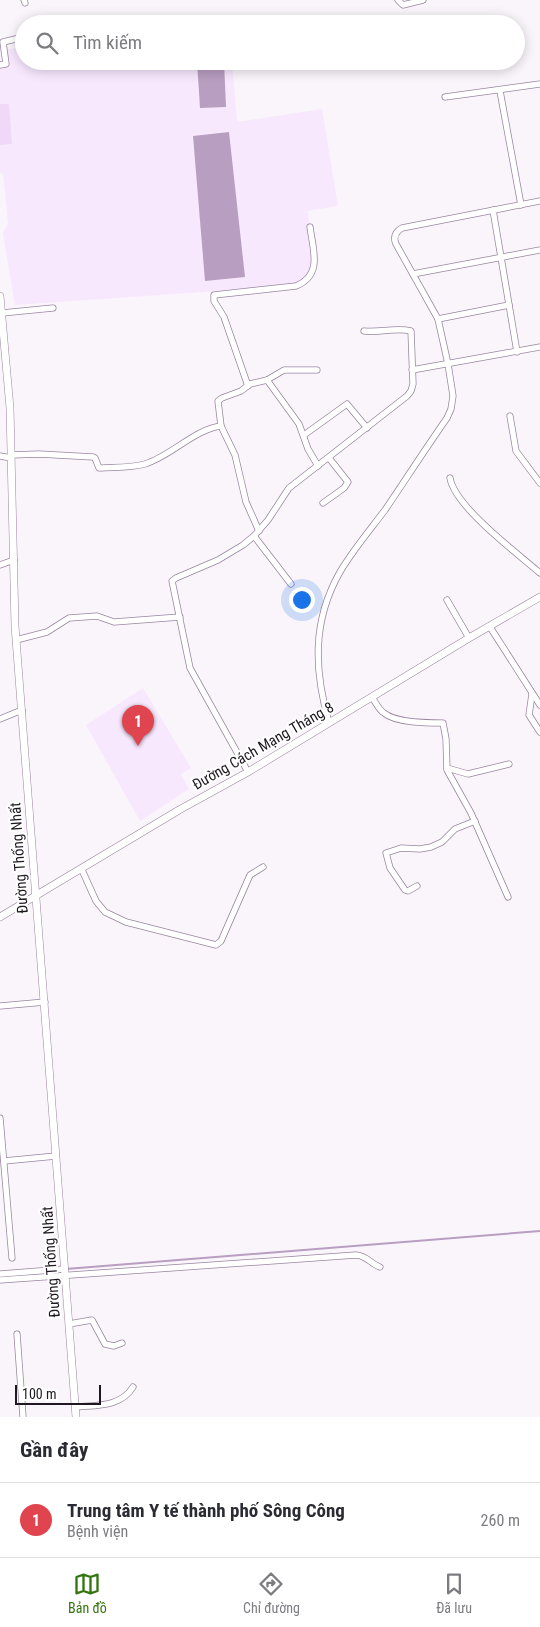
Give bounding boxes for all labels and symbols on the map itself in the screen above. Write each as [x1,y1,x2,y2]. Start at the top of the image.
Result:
your location [289,587,315,613]
street label: Đường Cách Mạng Tháng 8 [189,698,337,794]
pin: 1 [122,705,154,746]
street label: Đường Thống Nhất [6,802,32,914]
street label: Đường Thống Nhất [38,1206,64,1318]
scale bar [15,1382,101,1405]

